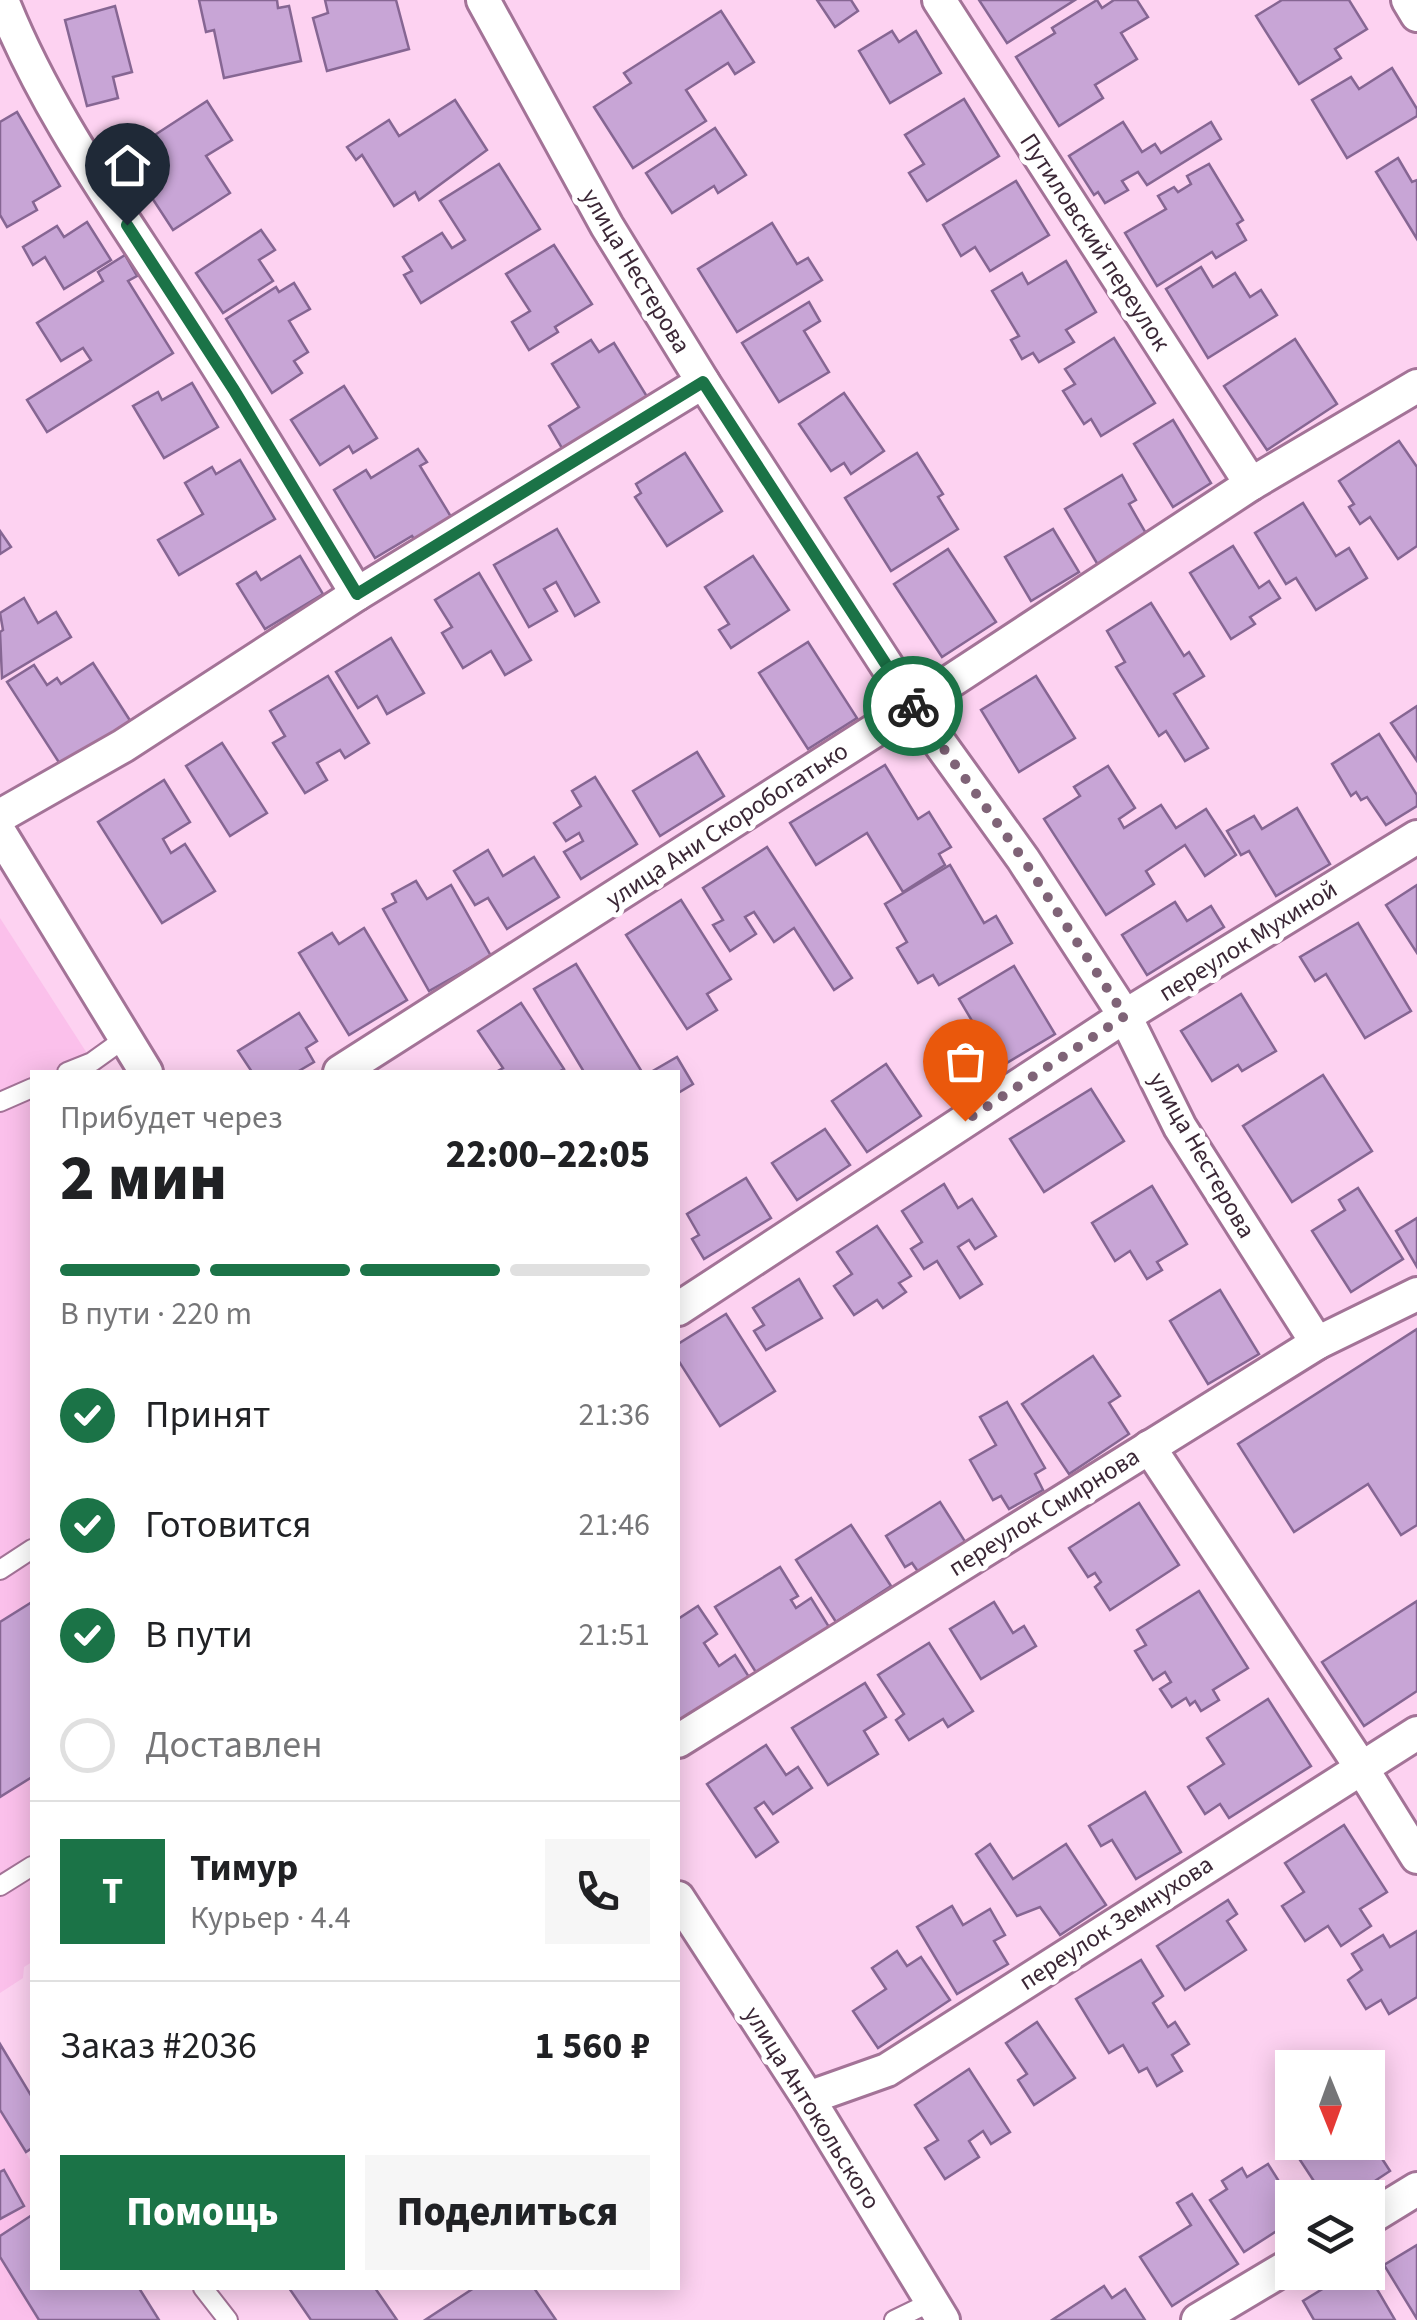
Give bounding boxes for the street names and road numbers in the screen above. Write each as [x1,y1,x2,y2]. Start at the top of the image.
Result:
street label: Путиловский переулок [1011,126,1179,359]
street label: улица Нестерова [572,182,700,360]
street label: улица Ани Скоробогатько [599,733,855,917]
street label: переулок Мухиной [1152,871,1344,1011]
street label: улица Нестерова [1140,1065,1264,1245]
street label: переулок Смирнова [941,1439,1147,1585]
street label: переулок Земнухова [1012,1847,1220,1999]
street label: улица Антокольского [735,1999,889,2217]

